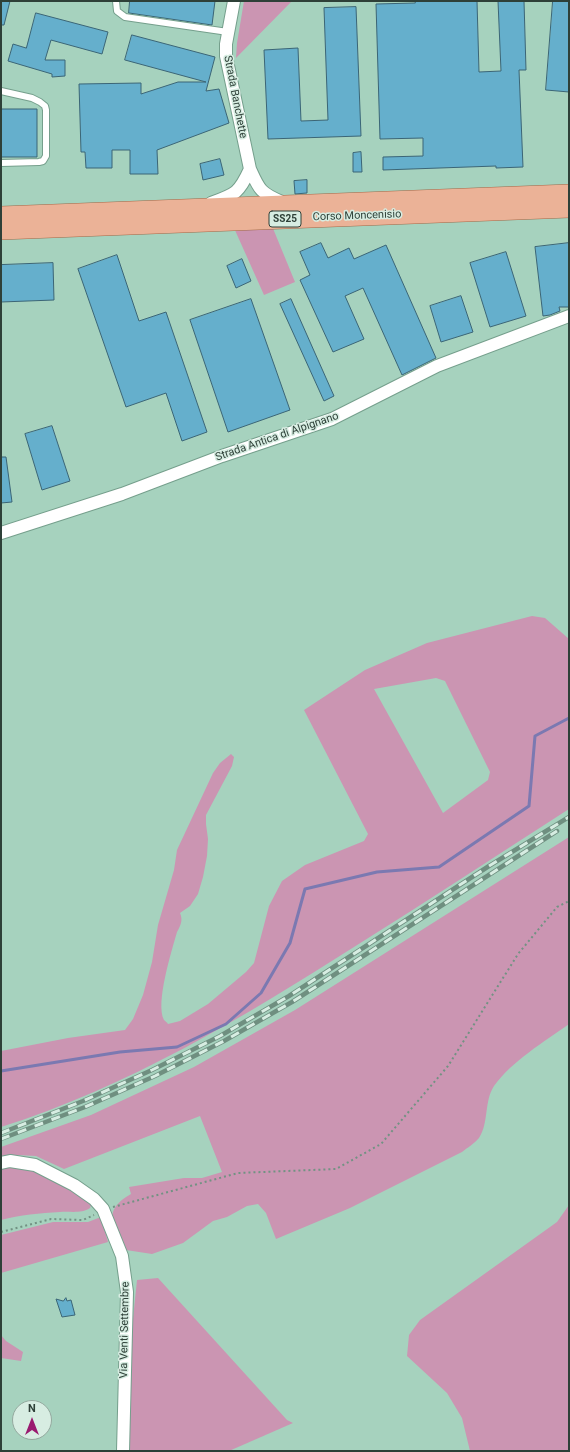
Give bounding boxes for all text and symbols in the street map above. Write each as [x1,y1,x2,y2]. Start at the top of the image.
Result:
street label: Strada Banchette [220,54,250,140]
street label: Corso Moncenisio [312,208,402,224]
road number: SS25 [269,211,301,227]
street label: Strada Antica di Alpignano [214,410,340,464]
street label: Via Venti Settembre [118,1282,132,1378]
north arrow [12,1400,52,1440]
text: N [28,1402,36,1415]

